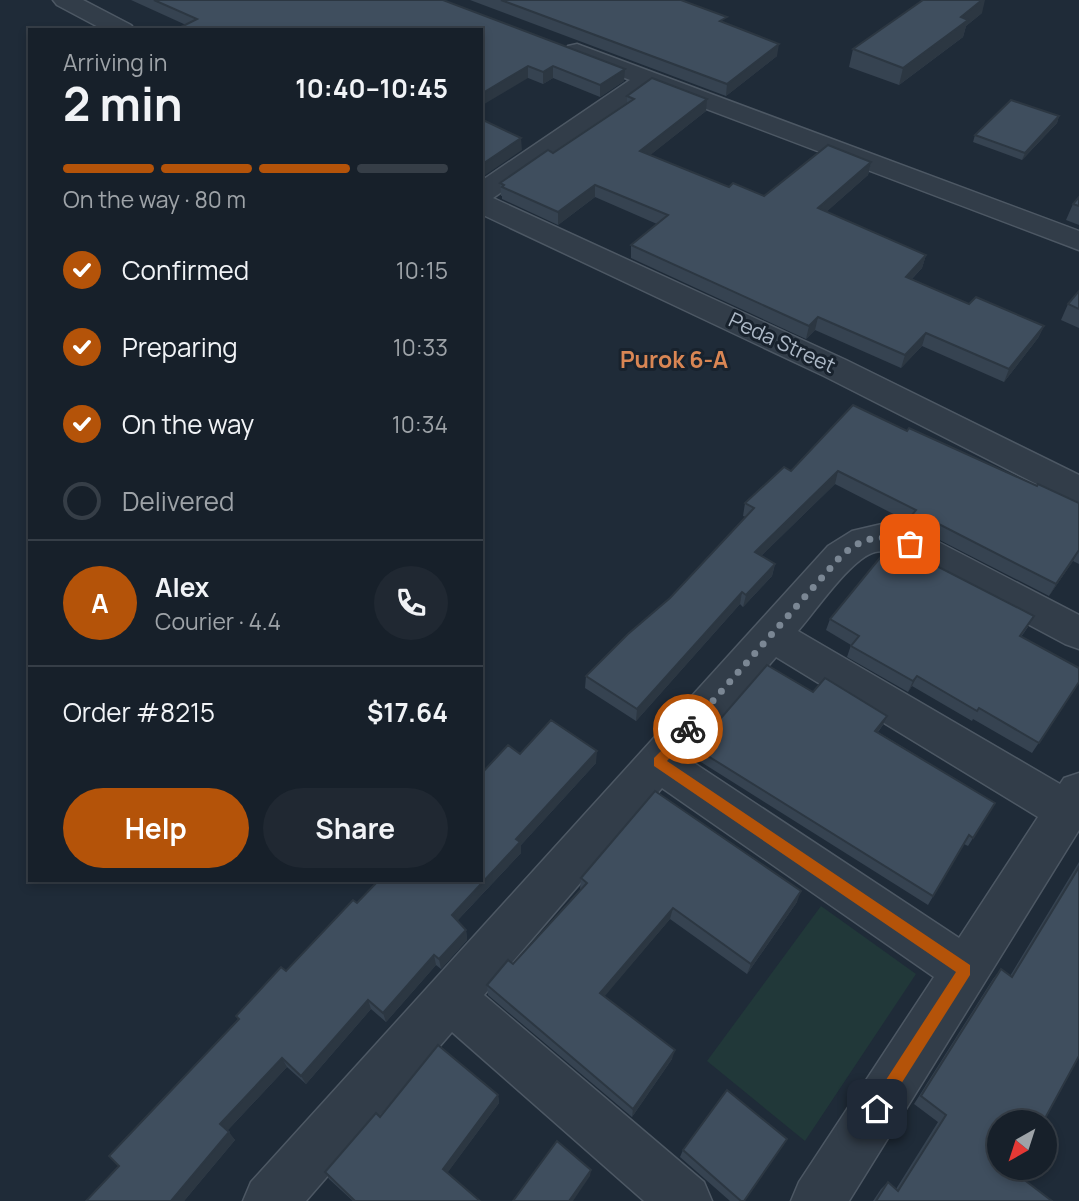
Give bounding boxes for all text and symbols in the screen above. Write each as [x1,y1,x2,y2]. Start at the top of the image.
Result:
text: Arriving in [63,46,168,78]
text: 10:40–10:45 [295,70,448,106]
text: 2 min [63,72,183,135]
text: On the way · 80 m [63,183,246,215]
icon: check [63,251,101,289]
text: Confirmed [122,252,249,288]
text: 10:15 [396,254,448,286]
street label: Peda Street [724,305,840,379]
icon: check [63,328,101,366]
text: Preparing [122,329,238,365]
text: 10:33 [393,331,448,363]
district label: Purok 6-A [620,343,728,375]
icon: check [63,405,101,443]
text: On the way [122,406,254,442]
text: 10:34 [392,408,448,440]
text: Delivered [122,483,234,519]
pin [880,514,940,574]
icon: bag [891,525,929,563]
button: phone [374,566,448,640]
text: Alex [155,569,209,605]
text: A [91,585,109,621]
text: Courier · 4.4 [155,605,281,637]
text: Order #8215 [63,694,215,730]
text: $17.64 [367,694,448,730]
courier [653,694,723,764]
icon: bike [669,710,707,748]
button: Help [63,788,249,868]
button: Share [263,788,448,868]
pin [847,1079,907,1139]
icon: home [858,1090,896,1128]
north arrow [987,1110,1057,1180]
map controls [987,1110,1057,1180]

